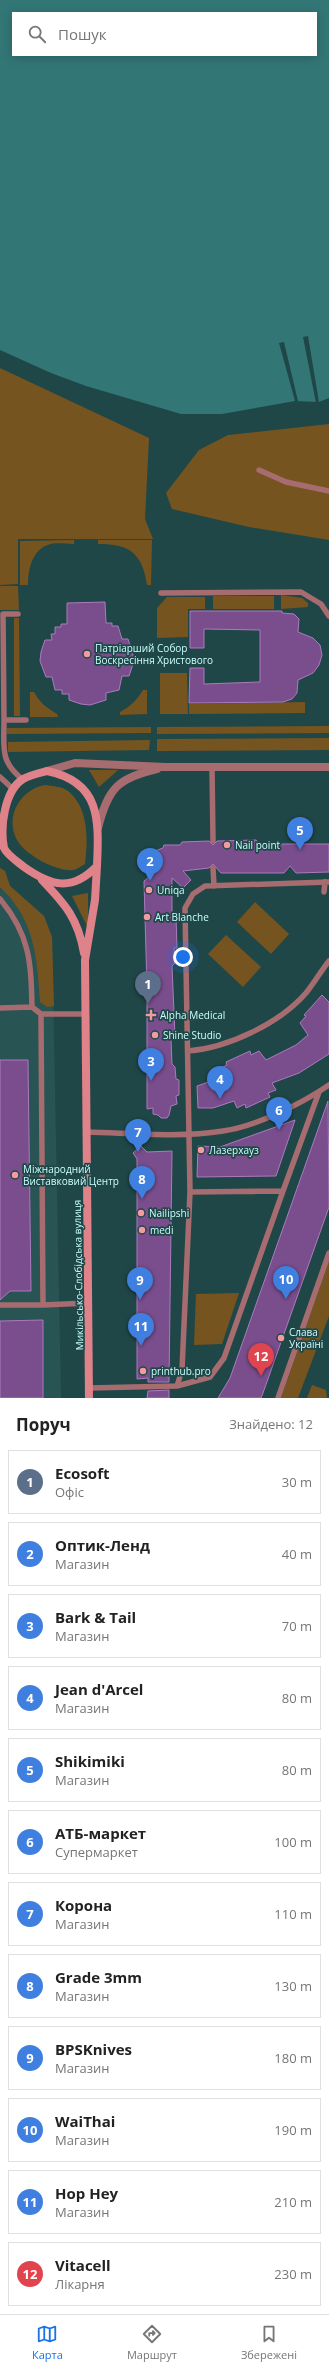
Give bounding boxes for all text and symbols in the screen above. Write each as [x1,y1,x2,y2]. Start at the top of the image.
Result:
search box [12,12,317,56]
icon: search [26,23,48,45]
text: Пошук [58,24,107,44]
place label: Патріарший Собор Воскресіння Христового [95,641,213,667]
marker: Патріарший Собор Воскресіння Христового [82,649,92,659]
pin: 5 [287,817,313,850]
place label: Nail point [235,838,281,852]
marker: Nail point [222,840,232,850]
pin: 2 [137,848,163,881]
place label: Uniqa [157,883,185,897]
marker: Uniqa [144,885,154,895]
place label: Art Blanche [155,910,209,924]
marker: Art Blanche [142,912,152,922]
your location [173,947,193,967]
pin: 1 [135,971,161,1004]
place label: Alpha Medical [160,1008,225,1022]
marker: Alpha Medical [145,1009,157,1021]
place label: Shine Studio [163,1028,221,1042]
marker: Shine Studio [150,1030,160,1040]
pin: 3 [138,1048,164,1081]
pin: 4 [207,1066,233,1099]
pin: 6 [266,1097,292,1130]
pin: 7 [125,1119,151,1152]
place label: Лазерхауз [209,1143,259,1157]
marker: Лазерхауз [196,1145,206,1155]
place label: Міжнародний Виставковий Центр [23,1162,119,1188]
pin: 8 [129,1166,155,1199]
marker: Міжнародний Виставковий Центр [10,1170,20,1180]
street label: Микільсько-Слобідська вулиця [70,1200,86,1350]
place label: Nailipshi [149,1206,189,1220]
marker: Nailipshi [136,1208,146,1218]
place label: medi [150,1223,174,1237]
marker: medi [137,1225,147,1235]
pin: 10 [273,1266,299,1299]
pin: 9 [127,1267,153,1300]
pin: 11 [128,1313,154,1346]
place label: Слава Україні [289,1325,323,1351]
marker: Слава Україні [276,1333,286,1343]
pin: 12 [248,1343,274,1376]
place label: printhub.pro [151,1364,211,1378]
marker: printhub.pro [138,1366,148,1376]
text: Поруч [16,1413,71,1436]
text: Знайдено: 12 [229,1415,313,1433]
text: Ecosoft [55,1463,109,1483]
text: 1 [26,1473,34,1491]
text: 30 m [282,1473,312,1491]
text: Офіс [55,1483,84,1501]
text: Оптик-Ленд [55,1535,150,1555]
text: 2 [26,1545,34,1563]
text: 40 m [282,1545,312,1563]
text: Магазин [55,1555,110,1573]
text: Bark & Tail [55,1607,136,1627]
text: 3 [26,1617,34,1635]
text: 70 m [282,1617,312,1635]
text: Магазин [55,1627,110,1645]
text: Jean d'Arcel [55,1679,143,1699]
text: 4 [26,1689,34,1707]
text: 80 m [282,1689,312,1707]
text: Магазин [55,1699,110,1717]
text: Shikimiki [55,1751,125,1771]
text: 5 [26,1761,34,1779]
text: 80 m [282,1761,312,1779]
text: Магазин [55,1771,110,1789]
text: АТБ-маркет [55,1823,146,1843]
text: 6 [26,1833,34,1851]
text: 100 m [274,1833,312,1851]
text: Супермаркет [55,1843,138,1861]
text: Корона [55,1895,112,1915]
text: 7 [26,1905,34,1923]
text: 110 m [274,1905,312,1923]
text: Магазин [55,1915,110,1933]
text: Grade 3mm [55,1967,142,1987]
text: 8 [26,1977,34,1995]
text: 130 m [274,1977,312,1995]
text: Магазин [55,1987,110,2005]
text: BPSKnives [55,2039,132,2059]
text: 9 [26,2049,34,2067]
text: 180 m [274,2049,312,2067]
text: Магазин [55,2059,110,2077]
text: WaiThai [55,2111,115,2131]
text: 10 [23,2121,37,2139]
text: 190 m [274,2121,312,2139]
text: Магазин [55,2131,110,2149]
text: Hop Hey [55,2183,118,2203]
text: 11 [23,2193,37,2211]
text: 210 m [274,2193,312,2211]
text: Магазин [55,2203,110,2221]
text: Vitacell [55,2255,111,2275]
text: 12 [23,2265,37,2283]
text: 230 m [274,2265,312,2283]
text: Лікарня [55,2275,105,2293]
tab: Карта [32,2323,63,2362]
tab: Маршрут [127,2323,177,2362]
tab: Збережені [241,2323,297,2362]

